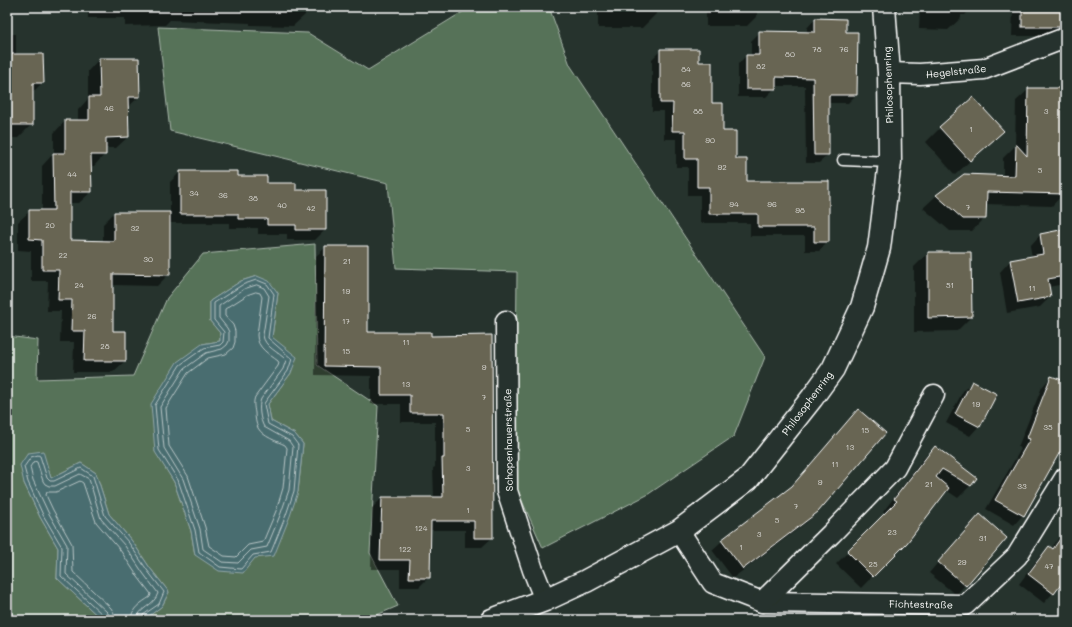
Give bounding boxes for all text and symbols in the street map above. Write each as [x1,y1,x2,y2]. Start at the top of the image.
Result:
house number: 78 [812,44,822,54]
house number: 76 [839,44,849,54]
street label: Philosophenring [880,46,896,124]
house number: 80 [785,49,795,59]
house number: 82 [756,61,766,71]
street label: Hegelstraße [925,61,987,81]
house number: 84 [681,64,691,74]
house number: 86 [681,79,691,89]
house number: 46 [104,103,114,113]
house number: 88 [693,106,703,116]
house number: 3 [1044,106,1049,116]
house number: 1 [969,124,973,134]
house number: 90 [705,135,715,145]
house number: 92 [717,162,727,172]
house number: 5 [1038,165,1043,175]
house number: 44 [67,169,77,179]
house number: 34 [189,188,199,198]
house number: 36 [218,190,228,200]
house number: 38 [248,193,258,203]
house number: 94 [729,199,739,209]
house number: 96 [767,199,777,209]
house number: 40 [277,200,287,210]
house number: 7 [966,202,971,212]
house number: 42 [306,203,316,213]
house number: 98 [795,205,805,215]
house number: 20 [45,220,55,230]
house number: 32 [130,223,140,233]
house number: 22 [59,250,67,260]
house number: 30 [143,254,153,264]
house number: 21 [343,256,351,266]
house number: 24 [74,280,84,290]
house number: 51 [946,280,954,290]
house number: 11 [1028,283,1036,293]
house number: 19 [342,286,350,296]
house number: 26 [87,311,97,321]
house number: 17 [342,316,351,326]
house number: 11 [402,337,410,347]
house number: 28 [100,341,110,351]
house number: 15 [342,346,350,356]
house number: 9 [482,362,487,372]
street label: Philosophenring [778,368,836,438]
house number: 13 [402,379,410,389]
street label: Schopenhauerstraße [500,389,516,491]
house number: 7 [482,392,487,402]
house number: 19 [972,399,980,409]
house number: 35 [1043,422,1053,432]
house number: 5 [466,424,471,434]
house number: 15 [861,425,869,435]
house number: 13 [846,442,854,452]
house number: 11 [831,459,839,469]
house number: 3 [466,463,471,473]
house number: 9 [818,477,823,487]
house number: 21 [925,479,933,489]
house number: 33 [1017,481,1027,491]
house number: 7 [794,501,799,511]
house number: 1 [466,505,470,515]
house number: 5 [775,515,780,525]
house number: 124 [415,523,428,533]
house number: 23 [887,527,897,537]
house number: 3 [757,529,762,539]
house number: 31 [979,533,987,543]
house number: 1 [739,542,743,552]
house number: 122 [399,544,411,554]
house number: 29 [957,557,967,567]
house number: 25 [868,559,878,569]
house number: 47 [1044,561,1054,571]
street label: Fichtestraße [889,596,953,612]

